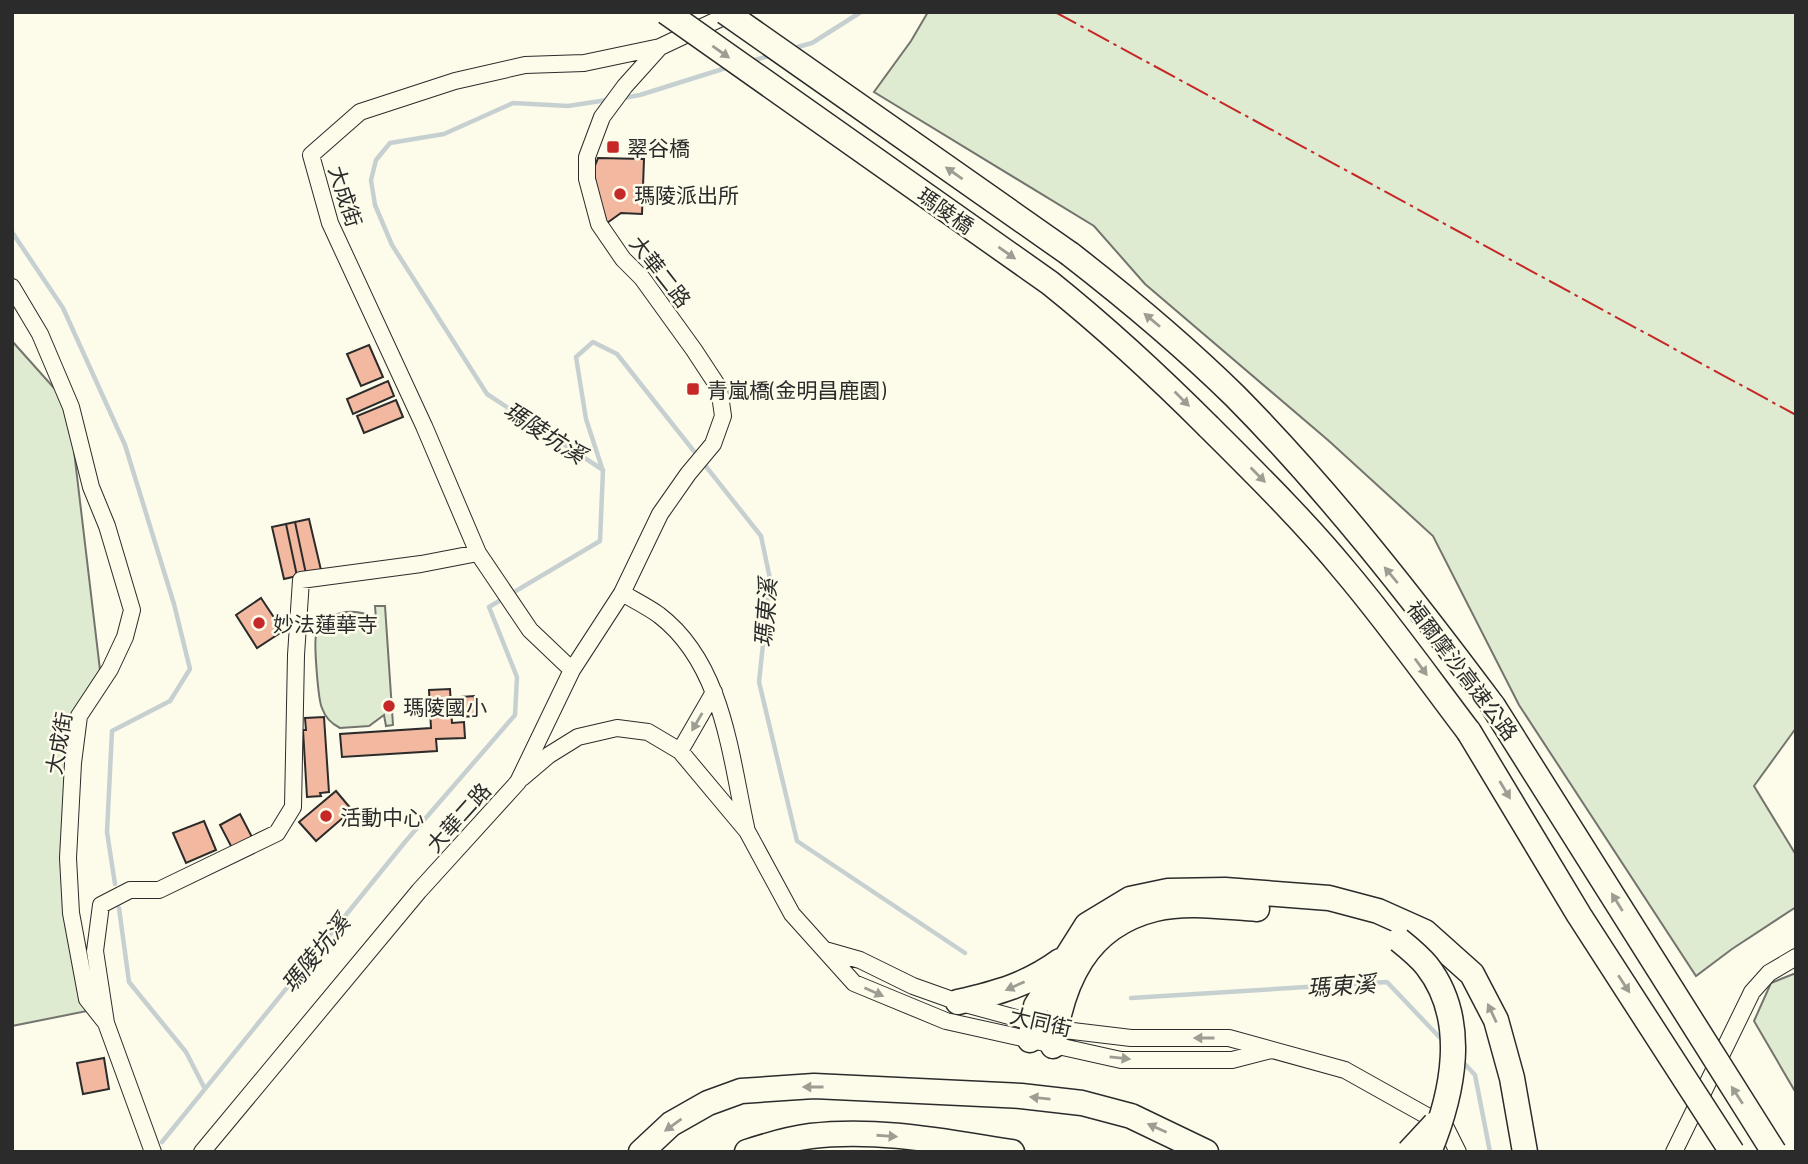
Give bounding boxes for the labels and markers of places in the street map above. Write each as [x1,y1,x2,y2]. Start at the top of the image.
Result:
place label: 翠谷橋 [627,135,690,160]
marker: 翠谷橋 [605,139,621,155]
place label: 瑪陵派出所 [634,182,739,207]
marker: 瑪陵派出所 [612,186,628,202]
place label: 青嵐橋(金明昌鹿園) [707,377,886,402]
marker: 青嵐橋(金明昌鹿園) [685,381,701,397]
place label: 妙法蓮華寺 [273,611,378,636]
marker: 妙法蓮華寺 [251,615,267,631]
place label: 瑪陵國小 [403,694,487,719]
marker: 瑪陵國小 [381,698,397,714]
place label: 活動中心 [340,804,424,829]
marker: 活動中心 [318,808,334,824]

